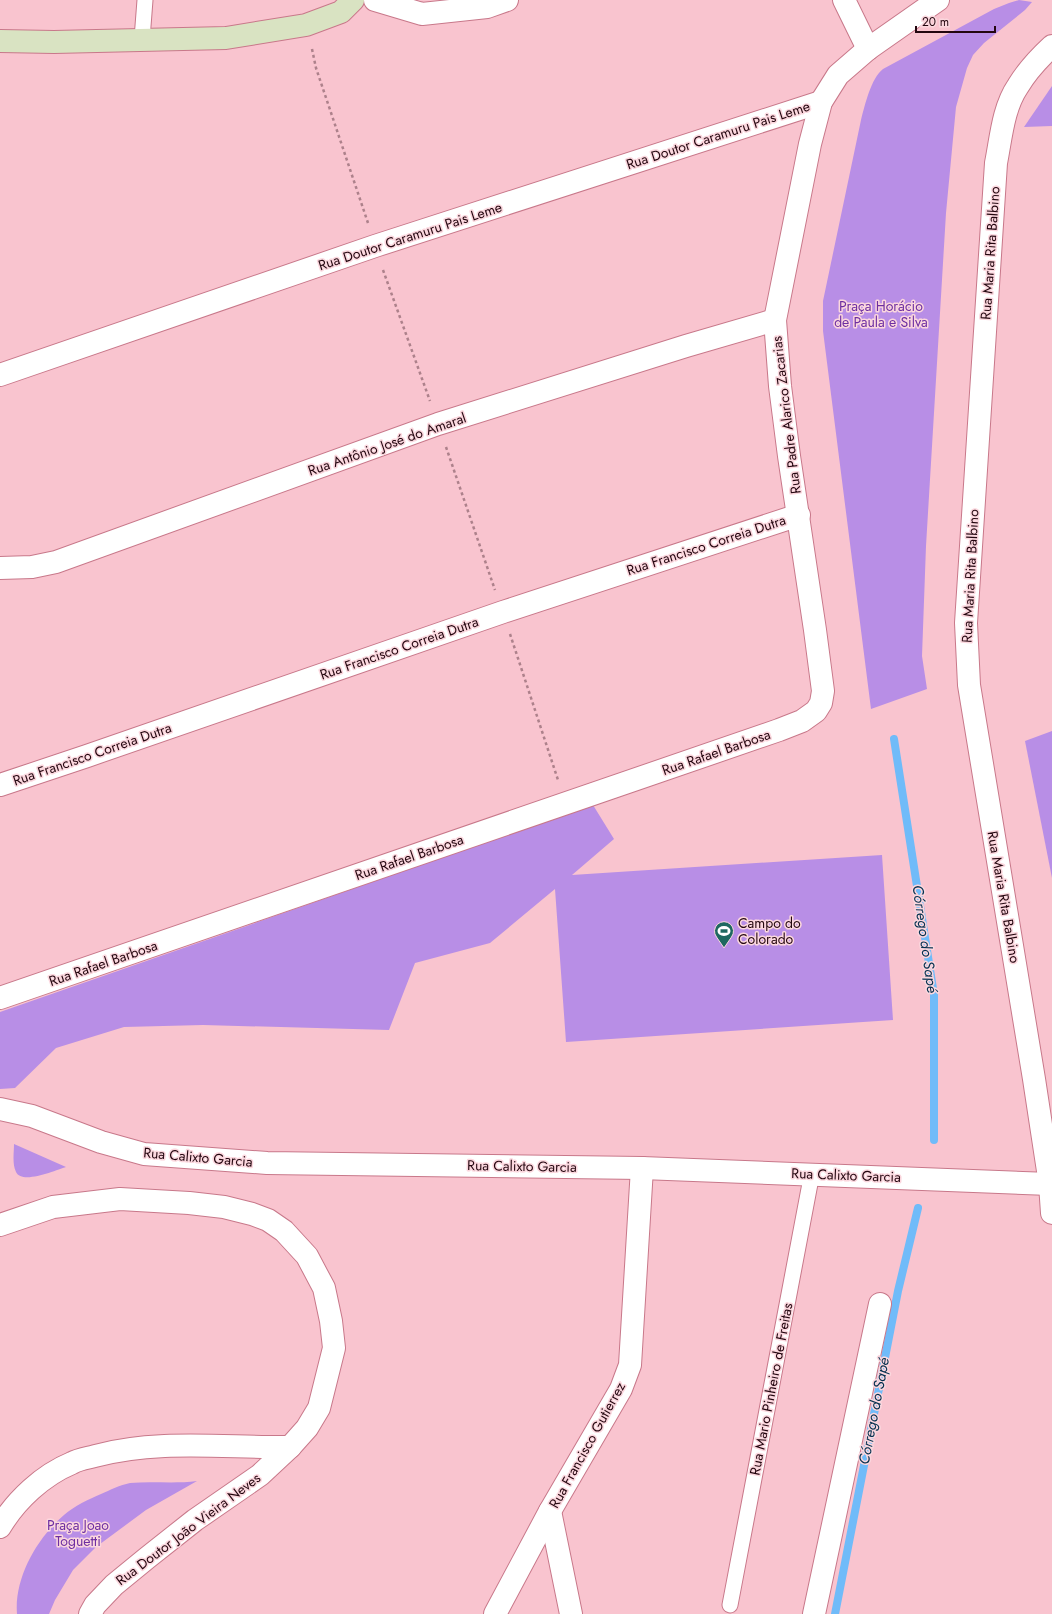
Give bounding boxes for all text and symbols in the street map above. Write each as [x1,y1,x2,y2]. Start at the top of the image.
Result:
scale bar [916,8,995,34]
text: 20 m [922,13,949,31]
street label: Rua Doutor Caramuru Pais Leme [623,96,813,174]
street label: Rua Maria Rita Balbino [975,185,1005,320]
street label: Rua Doutor Caramuru Pais Leme [315,197,505,275]
park label: Praça Horácio de Paula e Silva [834,296,928,332]
street label: Rua Padre Alarico Zacarias [766,335,806,495]
street label: Rua Antônio José do Amaral [305,408,469,480]
street label: Rua Maria Rita Balbino [957,508,984,643]
street label: Rua Francisco Correia Dutra [624,510,788,580]
street label: Rua Francisco Correia Dutra [317,611,481,685]
street label: Rua Francisco Correia Dutra [10,717,174,791]
street label: Rua Rafael Barbosa [659,724,773,780]
street label: Rua Rafael Barbosa [352,829,466,885]
street label: Rua Maria Rita Balbino [983,829,1026,965]
water label: Córrego do Sapé [907,884,944,995]
place label: Campo do Colorado [738,913,801,949]
sports icon: Campo do Colorado [713,920,735,948]
street label: Rua Rafael Barbosa [46,935,160,991]
street label: Rua Calixto Garcia [143,1142,253,1172]
street label: Rua Calixto Garcia [467,1155,577,1177]
street label: Rua Calixto Garcia [791,1163,901,1187]
street label: Rua Mario Pinheiro de Freitas [744,1301,798,1477]
water label: Córrego do Sapé [853,1355,895,1466]
street label: Rua Francisco Gutierrez [544,1378,630,1512]
street label: Rua Doutor João Vieira Neves [112,1468,265,1590]
park label: Praça Joao Toguetti [47,1515,109,1551]

